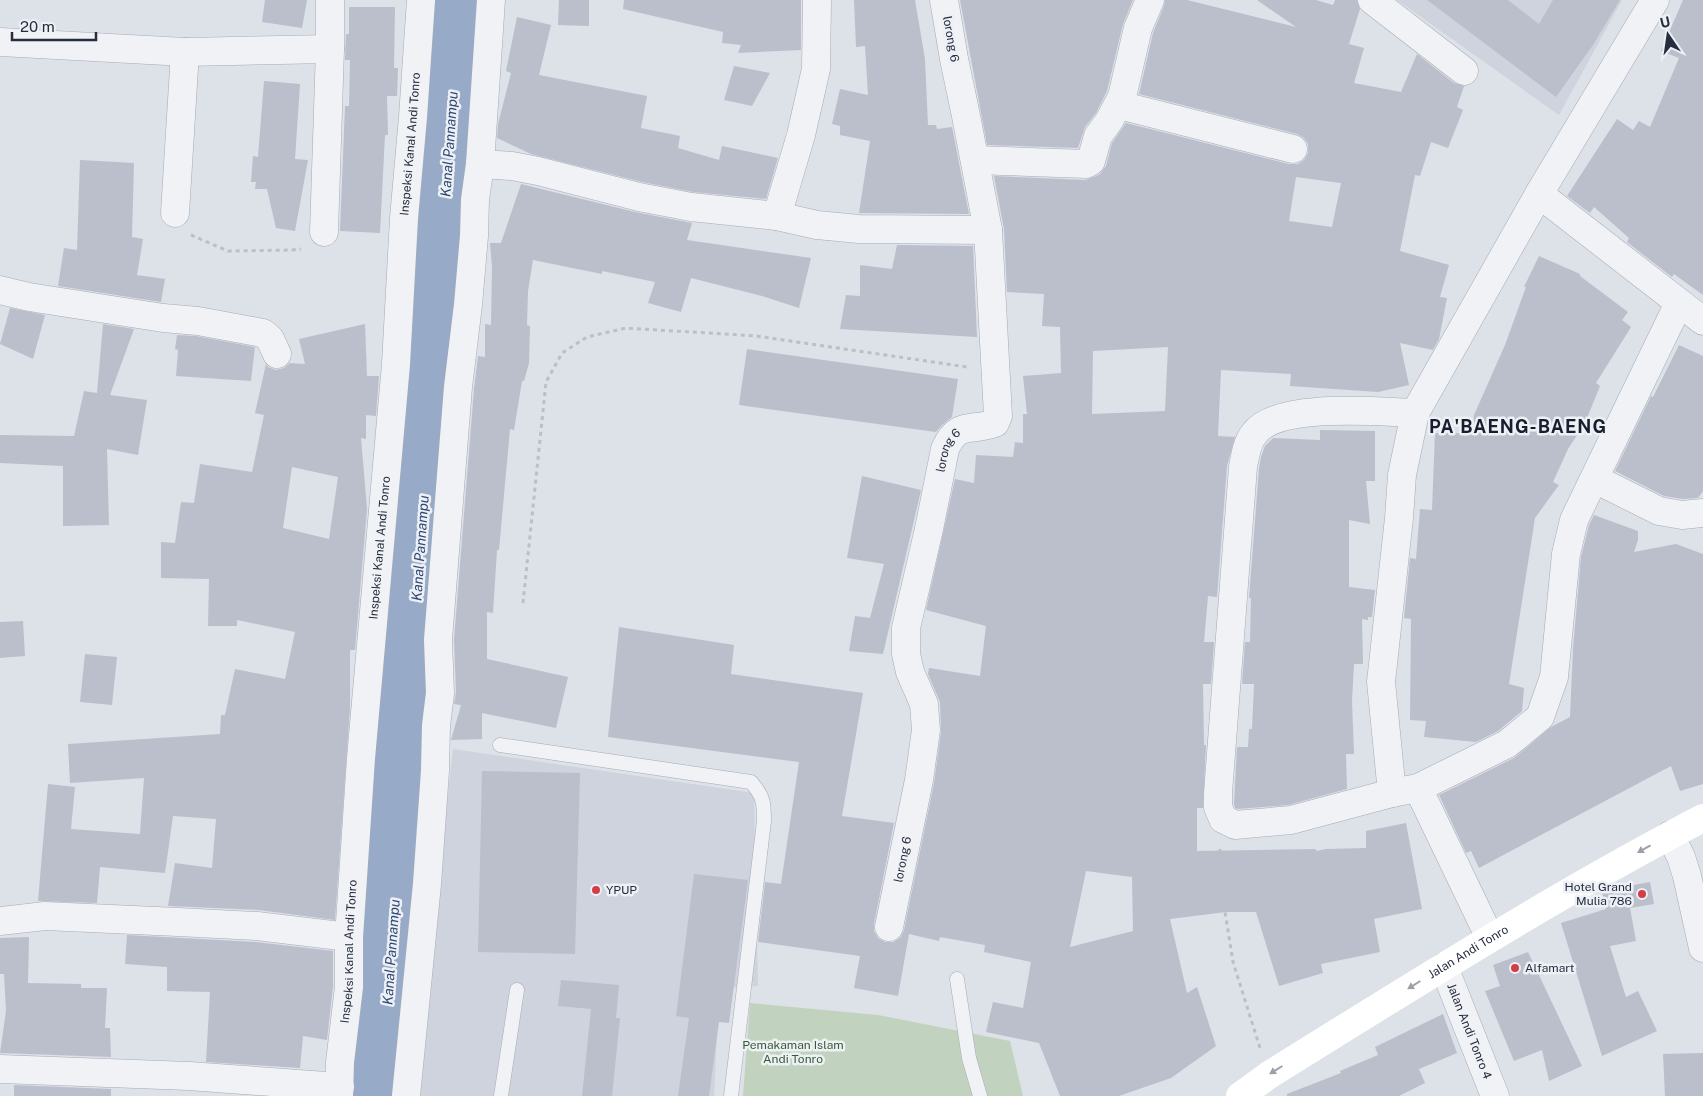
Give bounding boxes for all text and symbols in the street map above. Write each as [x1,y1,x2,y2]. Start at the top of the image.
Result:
scale bar [12,10,96,42]
north arrow [1643,10,1693,60]
text: U [1658,13,1672,31]
street label: lorong 6 [940,15,962,63]
text: 20 m [20,18,55,35]
street label: Inspeksi Kanal Andi Tonro [397,72,423,216]
water label: Kanal Pannampu [437,91,461,197]
district label: PA'BAENG-BAENG [1429,416,1607,437]
street label: lorong 6 [934,425,963,473]
street label: Inspeksi Kanal Andi Tonro [366,475,393,620]
water label: Kanal Pannampu [408,495,432,601]
street label: lorong 6 [891,835,914,884]
one-way arrow [1637,845,1652,853]
street label: Inspeksi Kanal Andi Tonro [338,879,360,1024]
place label: Hotel Grand Mulia 786 [1565,880,1632,908]
place label: YPUP [606,883,637,897]
marker: YPUP [590,884,602,896]
marker: Hotel Grand Mulia 786 [1636,888,1648,900]
water label: Kanal Pannampu [379,899,403,1005]
street label: Jalan Andi Tonro [1425,922,1511,982]
place label: Alfamart [1525,961,1575,975]
marker: Alfamart [1509,962,1521,974]
one-way arrow [1408,981,1421,990]
street label: Jalan Andi Tonro 4 [1444,981,1495,1082]
park label: Pemakaman Islam Andi Tonro [742,1038,844,1066]
one-way arrow [1269,1066,1282,1075]

